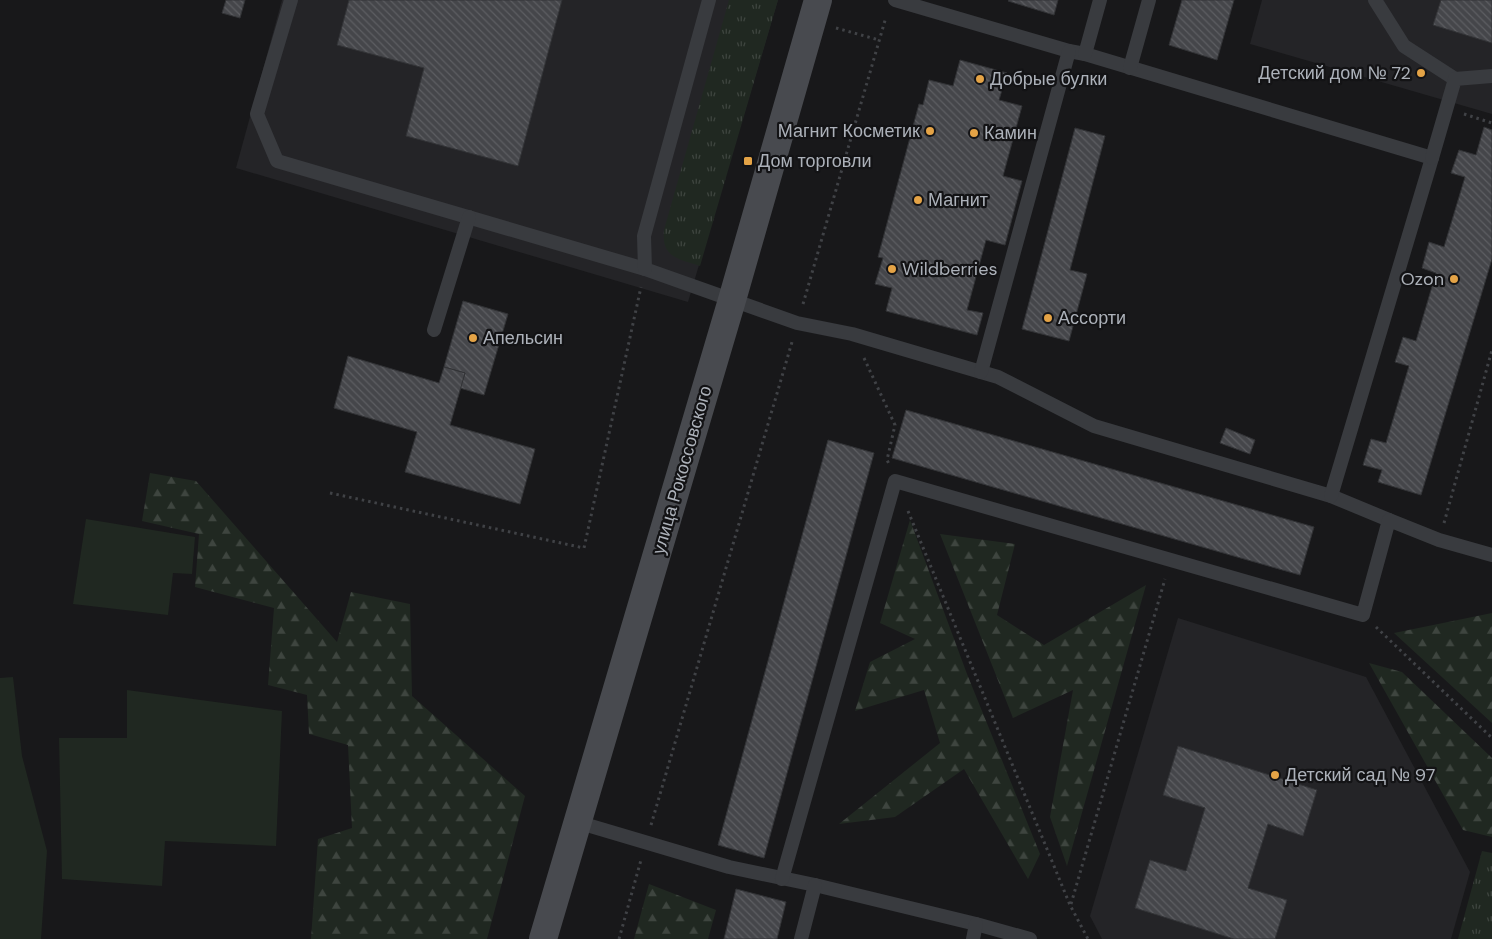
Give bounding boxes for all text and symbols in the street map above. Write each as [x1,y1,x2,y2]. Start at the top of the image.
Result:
place label: Детский дом № 72 [1258,61,1411,85]
place label: Добрые булки [990,67,1107,91]
marker: Детский дом № 72 [1415,67,1427,79]
marker: Добрые булки [974,73,986,85]
place label: Магнит Косметик [778,119,920,143]
place label: Камин [984,121,1037,145]
marker: Магнит Косметик [924,125,936,137]
marker: Камин [968,127,980,139]
place label: Дом торговли [758,149,872,173]
marker: Дом торговли [742,155,754,167]
place label: Магнит [928,188,988,212]
marker: Магнит [912,194,924,206]
place label: Wildberries [902,257,997,281]
marker: Wildberries [886,263,898,275]
place label: Ozon [1401,267,1444,291]
marker: Ozon [1448,273,1460,285]
place label: Ассорти [1058,306,1126,330]
marker: Ассорти [1042,312,1054,324]
place label: Апельсин [483,326,563,350]
marker: Апельсин [467,332,479,344]
street label: улица Рокоссовского [646,383,718,557]
place label: Детский сад № 97 [1285,763,1435,787]
marker: Детский сад № 97 [1269,769,1281,781]

